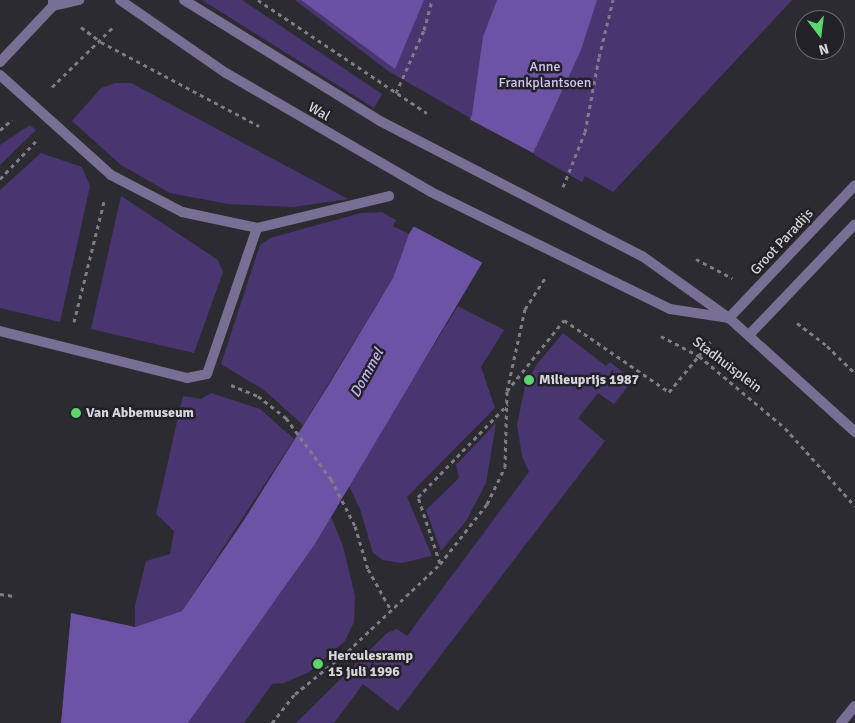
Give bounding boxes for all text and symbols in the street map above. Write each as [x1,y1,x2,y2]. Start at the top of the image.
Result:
north arrow [795,10,845,60]
text: N [817,40,831,58]
park label: Anne Frankplantsoen [498,59,592,92]
street label: Wal [305,99,333,125]
street label: Groot Paradijs [747,205,817,279]
street label: Stadhuisplein [689,334,765,396]
water label: Dommel [346,345,388,401]
place label: Milieuprijs 1987 [539,372,639,388]
marker: Milieuprijs 1987 [523,374,535,386]
place label: Van Abbemuseum [86,405,194,421]
marker: Van Abbemuseum [70,407,82,419]
place label: Herculesramp 15 juli 1996 [328,648,413,680]
marker: Herculesramp 15 juli 1996 [312,658,324,670]

